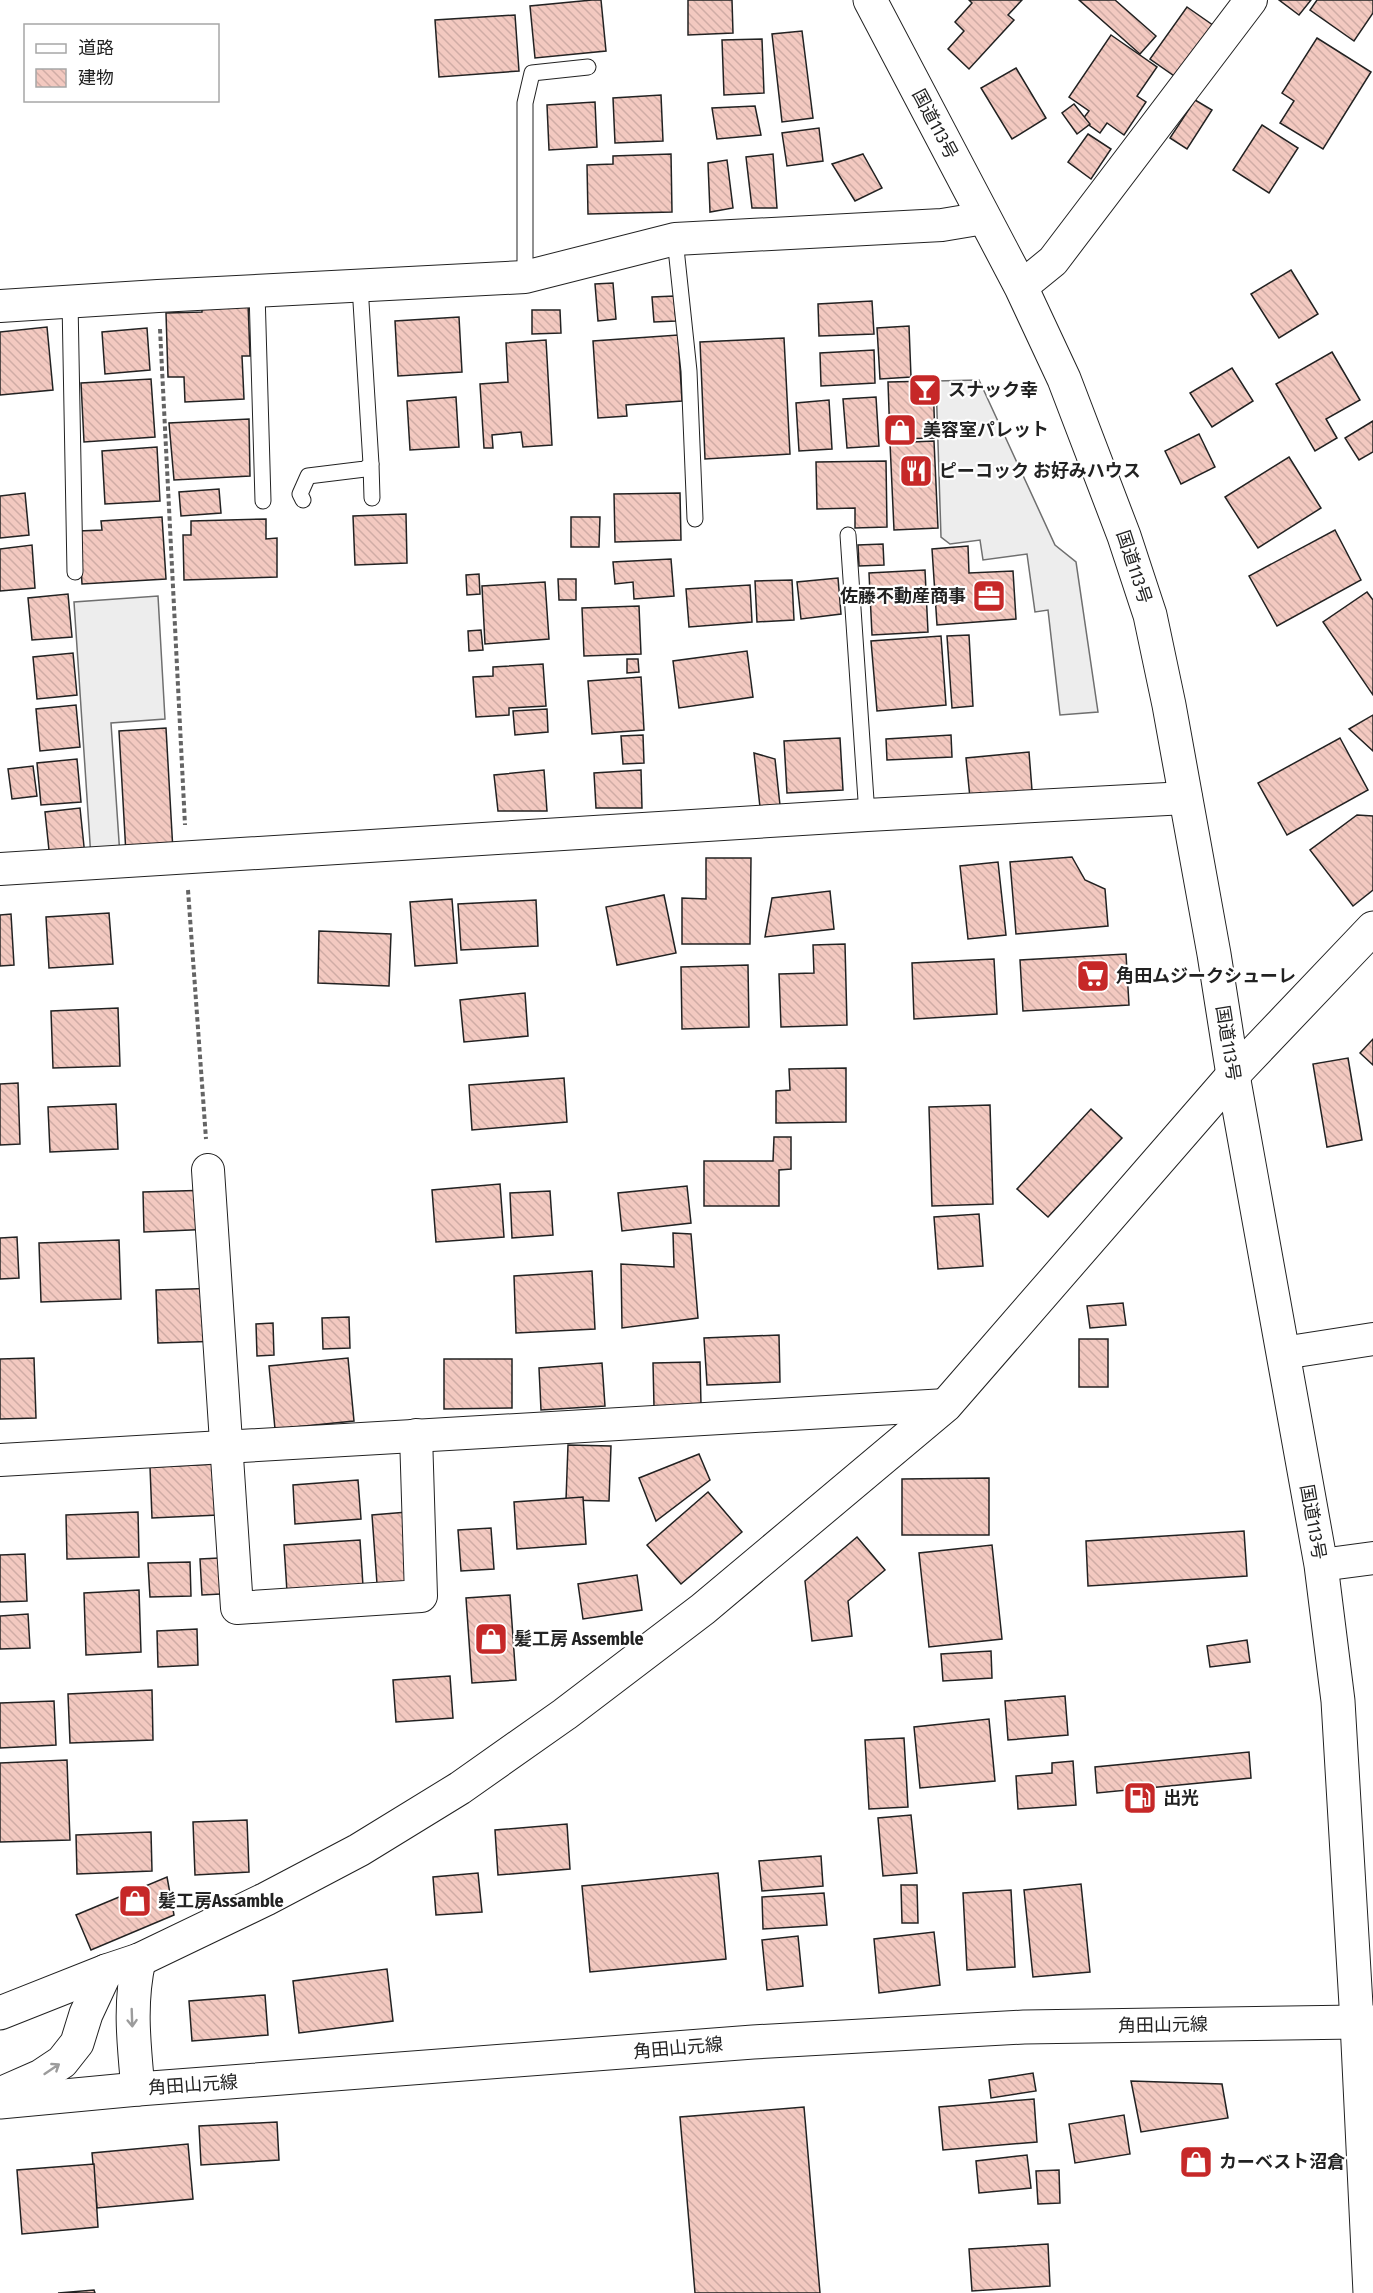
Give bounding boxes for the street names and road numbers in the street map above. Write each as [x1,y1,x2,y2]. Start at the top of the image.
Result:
street label: 国道113号 [907,85,963,163]
street label: 国道113号 [1112,528,1156,606]
street label: 国道113号 [1211,1004,1245,1082]
street label: 国道113号 [1296,1483,1330,1561]
street label: 角田山元線 [1118,2013,1208,2037]
street label: 角田山元線 [632,2033,724,2063]
street label: 角田山元線 [147,2071,239,2099]

